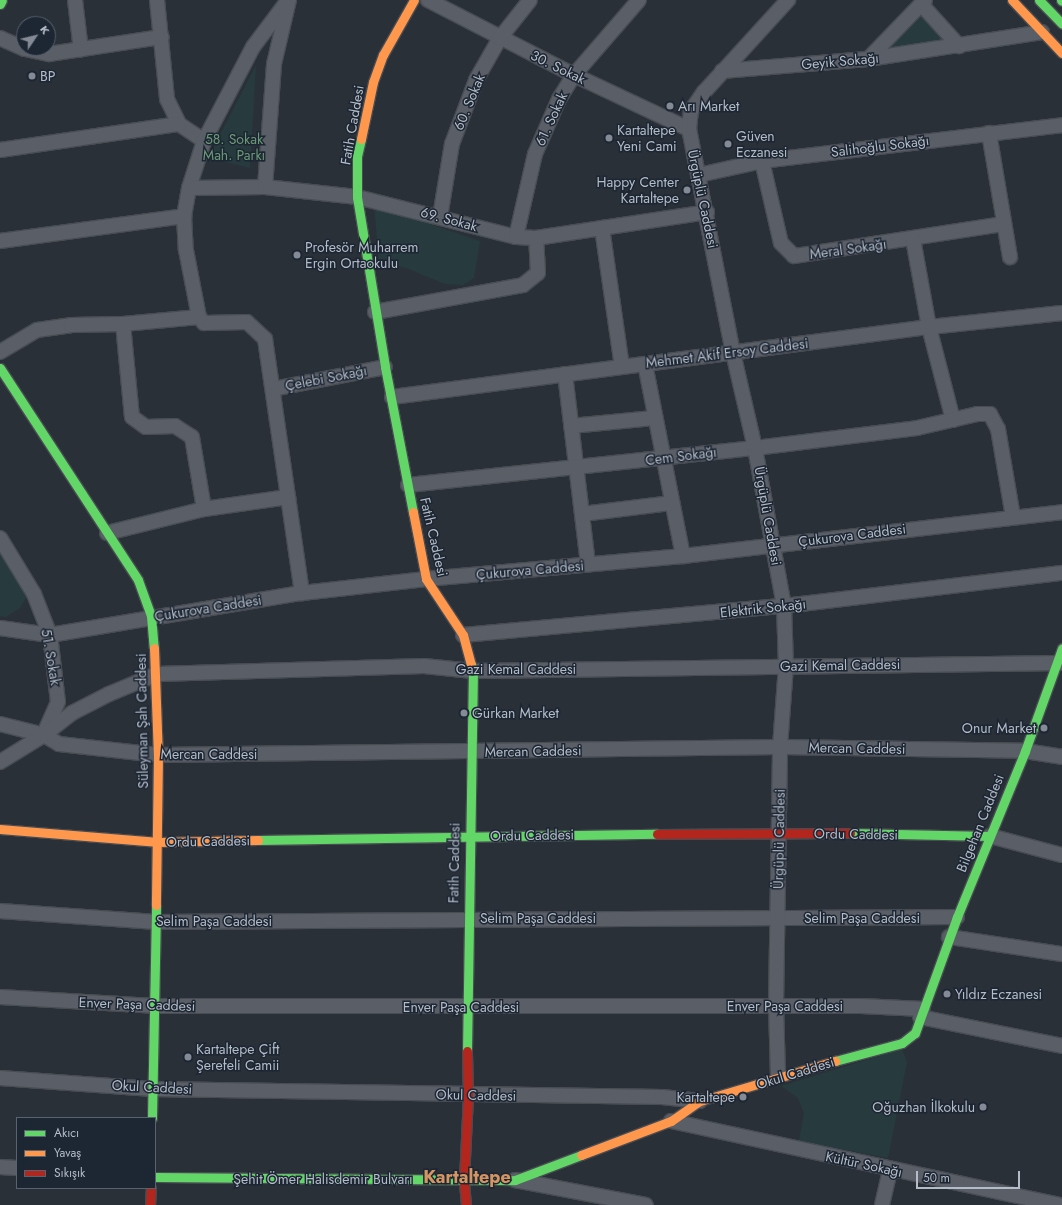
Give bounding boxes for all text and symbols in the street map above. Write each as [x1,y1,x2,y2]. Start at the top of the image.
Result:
north arrow [16,16,56,56]
text: K [36,22,54,37]
street label: 30. Sokak [528,47,588,87]
street label: Geyik Sokağı [800,49,880,73]
place label: BP [40,68,55,84]
marker: BP [27,71,37,81]
street label: 60. Sokak [450,71,488,133]
street label: Fatih Caddesi [337,84,367,166]
street label: 61. Sokak [531,90,571,148]
place label: Arı Market [678,98,739,114]
marker: Arı Market [665,101,675,111]
place label: Kartaltepe Yeni Cami [617,122,677,154]
place label: Güven Eczanesi [736,128,787,160]
park label: 58. Sokak Mah. Parkı [203,131,265,164]
street label: Salihoğlu Sokağı [830,132,930,160]
marker: Kartaltepe Yeni Cami [604,133,614,143]
marker: Güven Eczanesi [723,139,733,149]
street label: Ürgüplü Caddesi [684,148,722,250]
place label: Happy Center Kartaltepe [597,174,679,206]
marker: Happy Center Kartaltepe [682,185,692,195]
street label: 69. Sokak [419,203,479,235]
street label: Meral Sokağı [809,235,887,263]
place label: Profesör Muharrem Ergin Ortaokulu [305,239,418,272]
marker: Profesör Muharrem Ergin Ortaokulu [292,250,302,260]
street label: Mehmet Akif Ersoy Caddesi [645,335,809,371]
street label: Çelebi Sokağı [284,362,368,394]
street label: Cem Sokağı [644,443,718,469]
street label: Ürgüplü Caddesi [751,465,785,567]
street label: Fatih Caddesi [417,496,451,578]
street label: Çukurova Caddesi [797,520,907,550]
street label: Çukurova Caddesi [475,557,585,583]
street label: Çukurova Caddesi [153,591,263,625]
street label: Elektrik Sokağı [719,595,807,621]
street label: 51. Sokak [38,627,64,687]
street label: Süleyman Şah Caddesi [132,653,152,789]
street label: Gazi Kemal Caddesi [780,656,900,674]
street label: Gazi Kemal Caddesi [456,661,576,677]
place label: Gürkan Market [472,705,559,721]
marker: Gürkan Market [459,708,469,718]
place label: Onur Market [962,720,1036,736]
marker: Onur Market [1039,723,1049,733]
street label: Mercan Caddesi [808,739,906,757]
street label: Mercan Caddesi [484,742,582,760]
street label: Mercan Caddesi [161,746,257,762]
street label: Bilgehan Caddesi [953,772,1007,874]
street label: Ürgüplü Caddesi [770,789,788,889]
street label: Fatih Caddesi [445,823,463,903]
street label: Ordu Caddesi [814,825,898,843]
street label: Ordu Caddesi [490,826,574,844]
street label: Ordu Caddesi [166,832,250,850]
street label: Selim Paşa Caddesi [480,910,596,926]
street label: Selim Paşa Caddesi [804,910,920,926]
street label: Selim Paşa Caddesi [156,913,272,929]
place label: Yıldız Eczanesi [955,986,1042,1002]
marker: Yıldız Eczanesi [942,989,952,999]
street label: Enver Paşa Caddesi [79,994,195,1014]
street label: Enver Paşa Caddesi [727,998,843,1014]
street label: Enver Paşa Caddesi [403,999,519,1015]
place label: Kartaltepe Çift Şerefeli Camii [196,1041,279,1074]
marker: Kartaltepe Çift Şerefeli Camii [183,1052,193,1062]
street label: Okul Caddesi [754,1053,836,1093]
street label: Okul Caddesi [111,1077,193,1097]
street label: Okul Caddesi [436,1086,516,1104]
place label: Kartaltepe [676,1089,735,1105]
marker: Kartaltepe [738,1092,748,1102]
place label: Oğuzhan İlkokulu [872,1099,975,1115]
marker: Oğuzhan İlkokulu [978,1102,988,1112]
legend [16,1117,156,1189]
text: Akıcı [54,1124,79,1142]
text: Yavaş [54,1144,81,1162]
street label: Kültür Sokağı [824,1148,904,1180]
scale bar [918,1163,1022,1189]
text: Sıkışık [54,1164,85,1182]
district label: Kartaltepe [423,1166,511,1188]
text: 50 m [923,1169,950,1187]
street label: Şehit Ömer Halisdemir Bulvarı [233,1171,413,1187]

